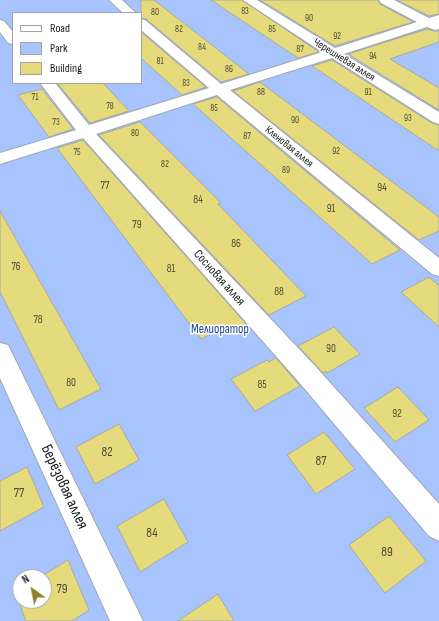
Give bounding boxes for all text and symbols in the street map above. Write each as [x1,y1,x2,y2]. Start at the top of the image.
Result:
house number: 83 [241,7,249,17]
house number: 80 [151,8,159,18]
legend [12,12,142,84]
house number: 90 [305,14,313,24]
text: Road [50,21,70,36]
house number: 82 [175,25,183,35]
house number: 85 [268,25,276,35]
house number: 92 [333,32,341,42]
street label: Черешневая аллея [311,36,377,84]
text: Park [50,41,68,56]
house number: 84 [198,43,206,53]
house number: 87 [296,45,304,55]
house number: 94 [369,52,377,62]
house number: 81 [156,57,164,67]
text: Building [50,61,82,76]
house number: 86 [225,65,233,75]
house number: 83 [182,79,190,89]
house number: 88 [257,88,265,98]
house number: 91 [364,88,372,98]
house number: 71 [32,93,38,103]
house number: 78 [106,102,114,112]
house number: 85 [210,104,218,114]
house number: 93 [404,114,412,124]
house number: 90 [291,116,299,126]
house number: 73 [52,118,60,128]
street label: Кленовая аллея [262,124,316,170]
house number: 80 [131,129,139,139]
house number: 87 [243,132,251,142]
house number: 92 [332,147,340,157]
house number: 75 [73,148,81,158]
house number: 82 [161,160,169,170]
house number: 89 [282,166,290,176]
house number: 77 [101,179,109,193]
house number: 94 [377,181,387,195]
house number: 84 [193,193,203,207]
house number: 91 [327,202,335,216]
house number: 79 [132,218,142,232]
house number: 86 [231,237,241,251]
street label: Сосновая аллея [190,247,248,309]
house number: 76 [11,260,21,274]
house number: 81 [167,262,175,276]
house number: 88 [274,285,284,299]
house number: 78 [33,313,43,327]
park label: Мелиоратор [191,322,249,338]
house number: 90 [326,342,336,356]
house number: 80 [66,376,76,390]
house number: 85 [257,378,267,392]
house number: 92 [392,407,402,421]
street label: Берёзовая аллея [36,442,92,532]
house number: 82 [101,445,113,461]
house number: 87 [316,454,326,470]
house number: 77 [14,486,24,502]
house number: 84 [146,526,158,542]
house number: 89 [381,545,393,561]
north arrow [12,569,52,609]
text: N [20,572,32,586]
house number: 79 [57,582,67,598]

